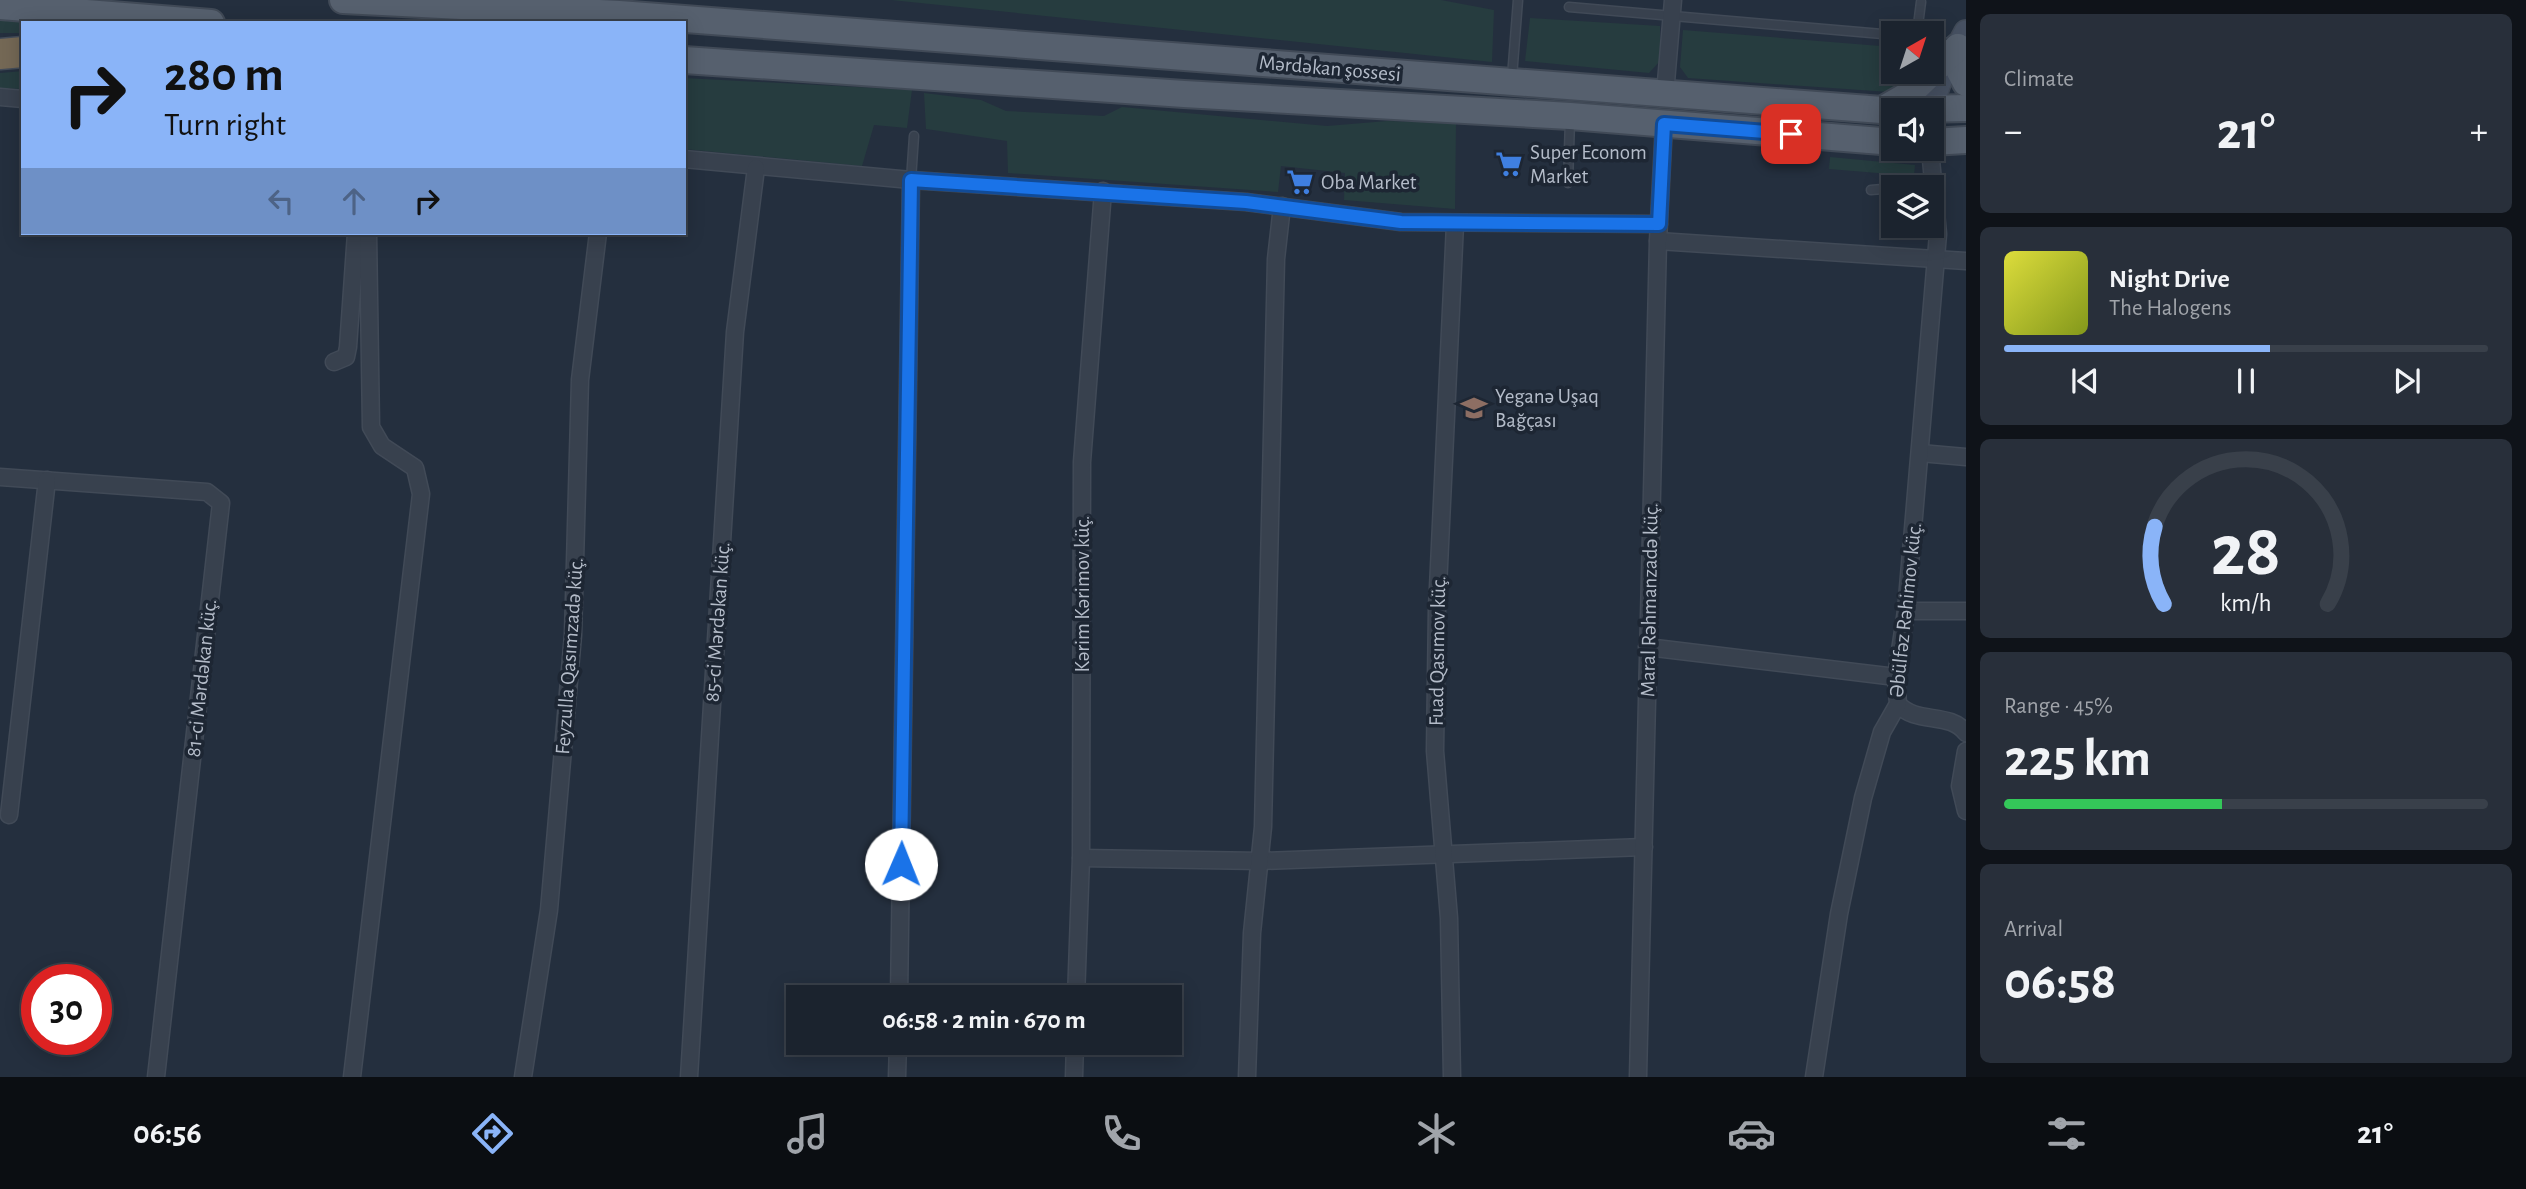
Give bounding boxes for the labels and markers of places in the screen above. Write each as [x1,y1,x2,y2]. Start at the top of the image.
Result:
pin [1761,104,1821,164]
place label: Super Econom Market [1530,142,1647,187]
supermarket icon: Super Econom Market [1494,149,1524,179]
supermarket icon: Oba Market [1285,167,1315,197]
place label: Oba Market [1321,172,1417,193]
place label: Yeganə Uşaq Bağçası [1495,386,1599,431]
school or university icon: Yeganə Uşaq Bağçası [1459,393,1489,423]

